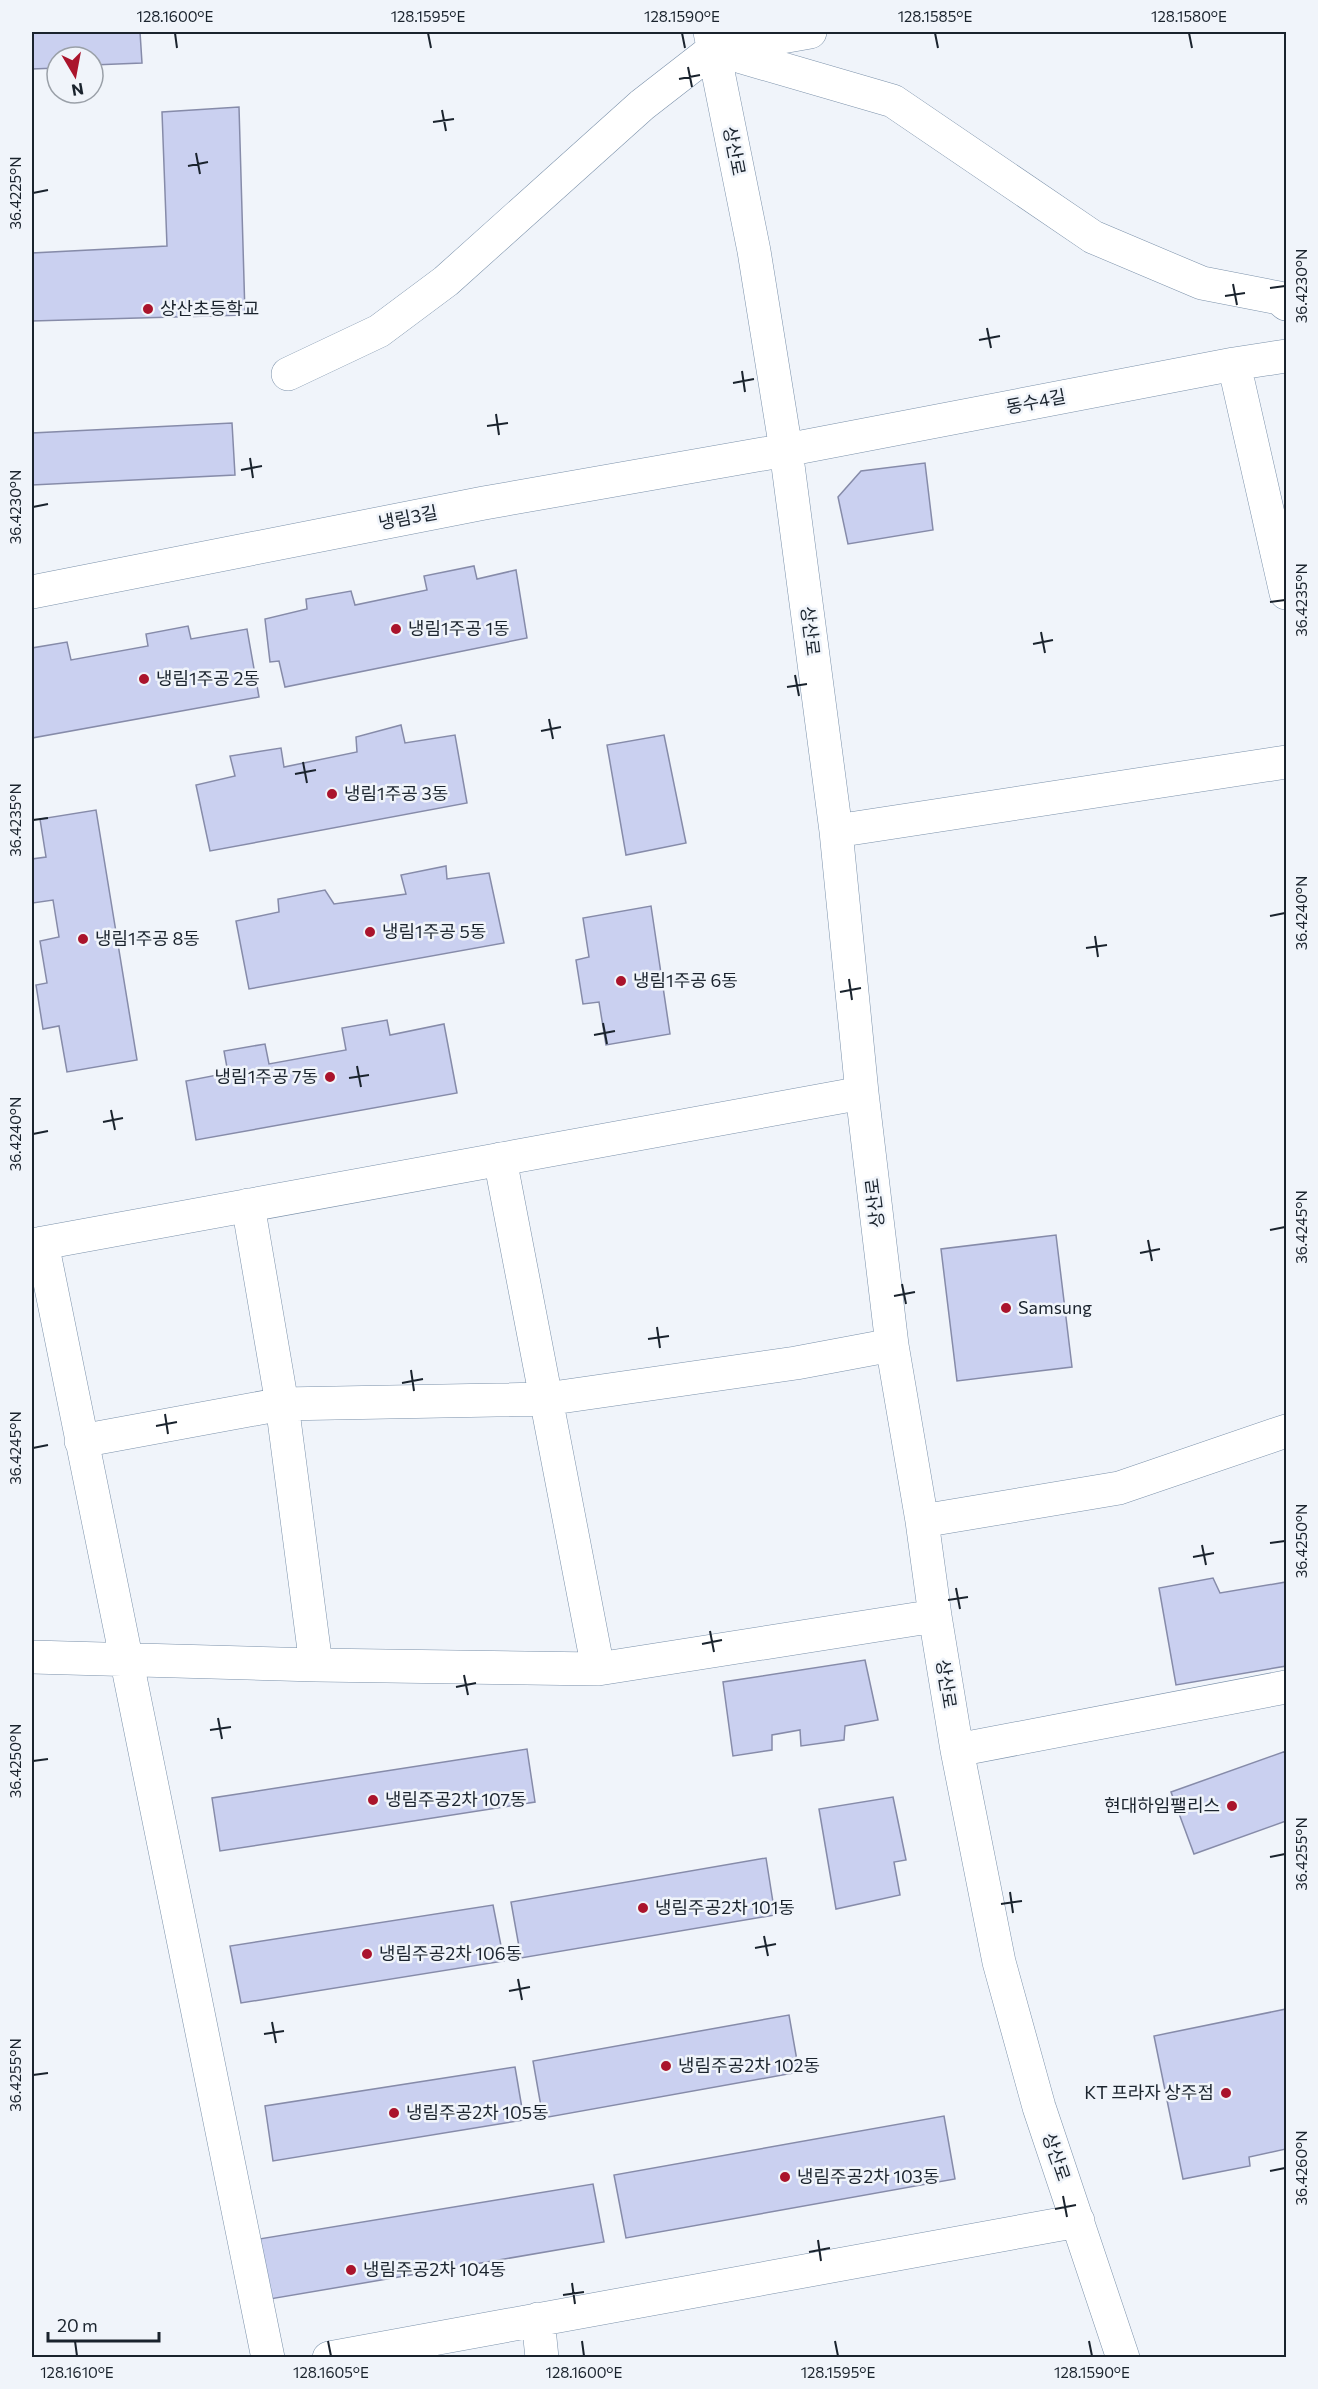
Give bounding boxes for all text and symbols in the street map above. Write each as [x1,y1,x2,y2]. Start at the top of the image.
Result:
text: 128.1600°E [137,7,214,25]
text: 128.1595°E [391,7,465,25]
text: 128.1590°E [644,7,720,25]
text: 128.1585°E [898,7,972,25]
text: 128.1580°E [1151,7,1227,25]
north arrow [45,45,105,105]
text: N [70,80,85,101]
street label: 상산로 [719,124,751,177]
text: 36.4225°N [6,156,24,230]
text: 36.4230°N [1292,249,1310,323]
place label: 상산초등학교 [160,297,259,319]
marker: 상산초등학교 [141,302,155,316]
street label: 동수4길 [1004,384,1068,418]
text: 36.4230°N [6,470,24,544]
street label: 냉림3길 [376,501,439,534]
text: 36.4235°N [1292,563,1310,637]
street label: 상산로 [797,605,825,657]
place label: 냉림1주공 1동 [408,617,510,639]
marker: 냉림1주공 1동 [389,622,403,636]
place label: 냉림1주공 2동 [156,667,260,689]
marker: 냉림1주공 2동 [137,672,151,686]
place label: 냉림1주공 3동 [344,782,448,804]
text: 36.4235°N [6,783,24,857]
marker: 냉림1주공 3동 [325,787,339,801]
text: 36.4240°N [1292,876,1310,950]
place label: 냉림1주공 5동 [382,920,486,942]
marker: 냉림1주공 5동 [363,925,377,939]
place label: 냉림1주공 8동 [95,927,200,949]
marker: 냉림1주공 8동 [76,932,90,946]
place label: 냉림1주공 6동 [633,969,738,991]
marker: 냉림1주공 6동 [614,974,628,988]
place label: 냉림1주공 7동 [215,1065,318,1087]
marker: 냉림1주공 7동 [323,1070,337,1084]
text: 36.4240°N [6,1097,24,1171]
street label: 상산로 [860,1177,888,1229]
text: 36.4245°N [1292,1190,1310,1264]
place label: Samsung [1018,1296,1092,1318]
marker: Samsung [999,1301,1013,1315]
text: 36.4245°N [6,1411,24,1485]
text: 36.4250°N [1292,1504,1310,1578]
street label: 상산로 [932,1658,962,1710]
text: 36.4250°N [6,1724,24,1798]
place label: 냉림주공2차 107동 [385,1788,527,1810]
marker: 냉림주공2차 107동 [366,1793,380,1807]
place label: 현대하임팰리스 [1104,1794,1220,1816]
marker: 현대하임팰리스 [1225,1799,1239,1813]
text: 36.4255°N [1292,1817,1310,1891]
place label: 냉림주공2차 101동 [655,1896,795,1918]
marker: 냉림주공2차 101동 [636,1901,650,1915]
place label: 냉림주공2차 106동 [379,1942,522,1964]
marker: 냉림주공2차 106동 [360,1947,374,1961]
text: 36.4255°N [6,2038,24,2112]
place label: 냉림주공2차 102동 [678,2054,820,2076]
marker: 냉림주공2차 102동 [659,2059,673,2073]
place label: KT 프라자 상주점 [1084,2081,1214,2103]
marker: KT 프라자 상주점 [1219,2086,1233,2100]
place label: 냉림주공2차 105동 [406,2101,549,2123]
marker: 냉림주공2차 105동 [387,2106,401,2120]
street label: 상산로 [1038,2130,1075,2184]
text: 36.4260°N [1292,2130,1310,2206]
place label: 냉림주공2차 103동 [797,2165,939,2187]
marker: 냉림주공2차 103동 [778,2170,792,2184]
place label: 냉림주공2차 104동 [363,2258,506,2280]
marker: 냉림주공2차 104동 [344,2263,358,2277]
scale bar [48,2305,159,2343]
text: 20 m [57,2314,98,2336]
text: 128.1610°E [40,2363,114,2381]
text: 128.1605°E [293,2363,369,2381]
text: 128.1600°E [546,2363,623,2381]
text: 128.1595°E [801,2363,875,2381]
text: 128.1590°E [1054,2363,1130,2381]

